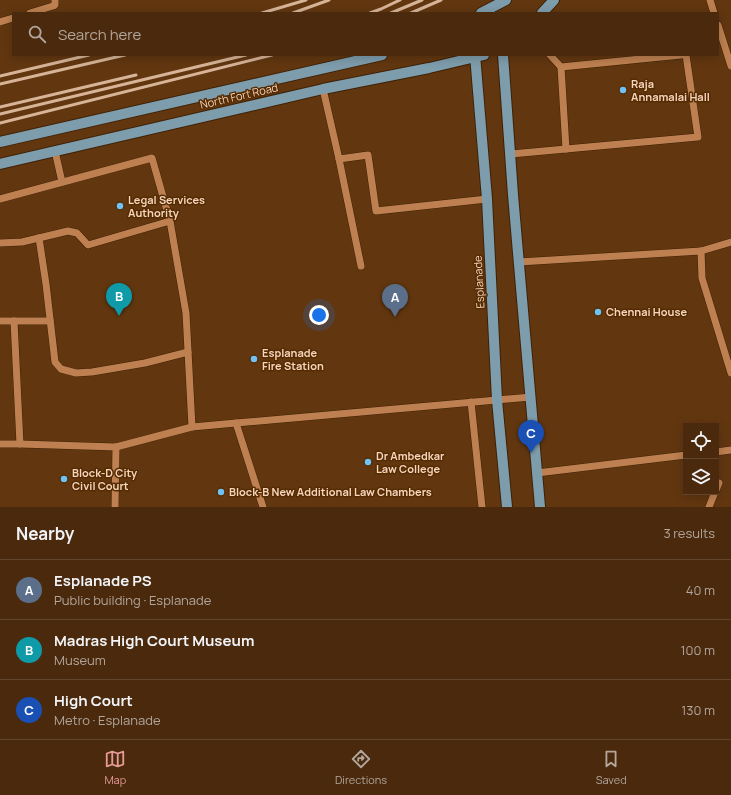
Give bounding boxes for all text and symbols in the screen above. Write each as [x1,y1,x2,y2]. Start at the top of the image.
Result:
search box [12,12,719,56]
icon: search [26,23,48,45]
text: Search here [58,24,141,45]
place label: Raja Annamalai Hall [631,76,710,104]
street label: North Fort Road [198,79,279,112]
marker: Raja Annamalai Hall [618,85,628,95]
place label: Legal Services Authority [128,192,205,220]
marker: Legal Services Authority [115,201,125,211]
street label: Esplanade [470,255,487,309]
pin: B [106,283,132,316]
pin: A [382,284,408,317]
place label: Chennai House [606,304,687,319]
your location [309,305,329,325]
marker: Chennai House [593,307,603,317]
place label: Esplanade Fire Station [262,345,324,373]
marker: Esplanade Fire Station [249,354,259,364]
pin: C [518,420,544,453]
map controls [683,423,719,495]
button: locate [683,423,719,459]
place label: Dr Ambedkar Law College [376,448,445,476]
marker: Dr Ambedkar Law College [363,457,373,467]
button: layers [683,459,719,495]
place label: Block-D City Civil Court [72,465,138,493]
marker: Block-D City Civil Court [59,474,69,484]
place label: Block-B New Additional Law Chambers [229,484,432,499]
marker: Block-B New Additional Law Chambers [216,487,226,497]
text: Nearby [16,522,74,545]
text: 3 results [663,524,715,542]
text: Esplanade PS [54,570,152,591]
text: A [25,581,33,599]
text: 40 m [686,581,715,599]
text: Public building · Esplanade [54,591,211,609]
text: Madras High Court Museum [54,630,254,651]
text: B [25,641,33,659]
text: 100 m [680,641,715,659]
text: Museum [54,651,106,669]
text: High Court [54,690,133,711]
text: C [24,701,34,719]
text: 130 m [681,701,715,719]
text: Metro · Esplanade [54,711,161,729]
tab: Map [104,748,126,787]
tab: Directions [335,748,387,787]
tab: Saved [596,748,627,787]

